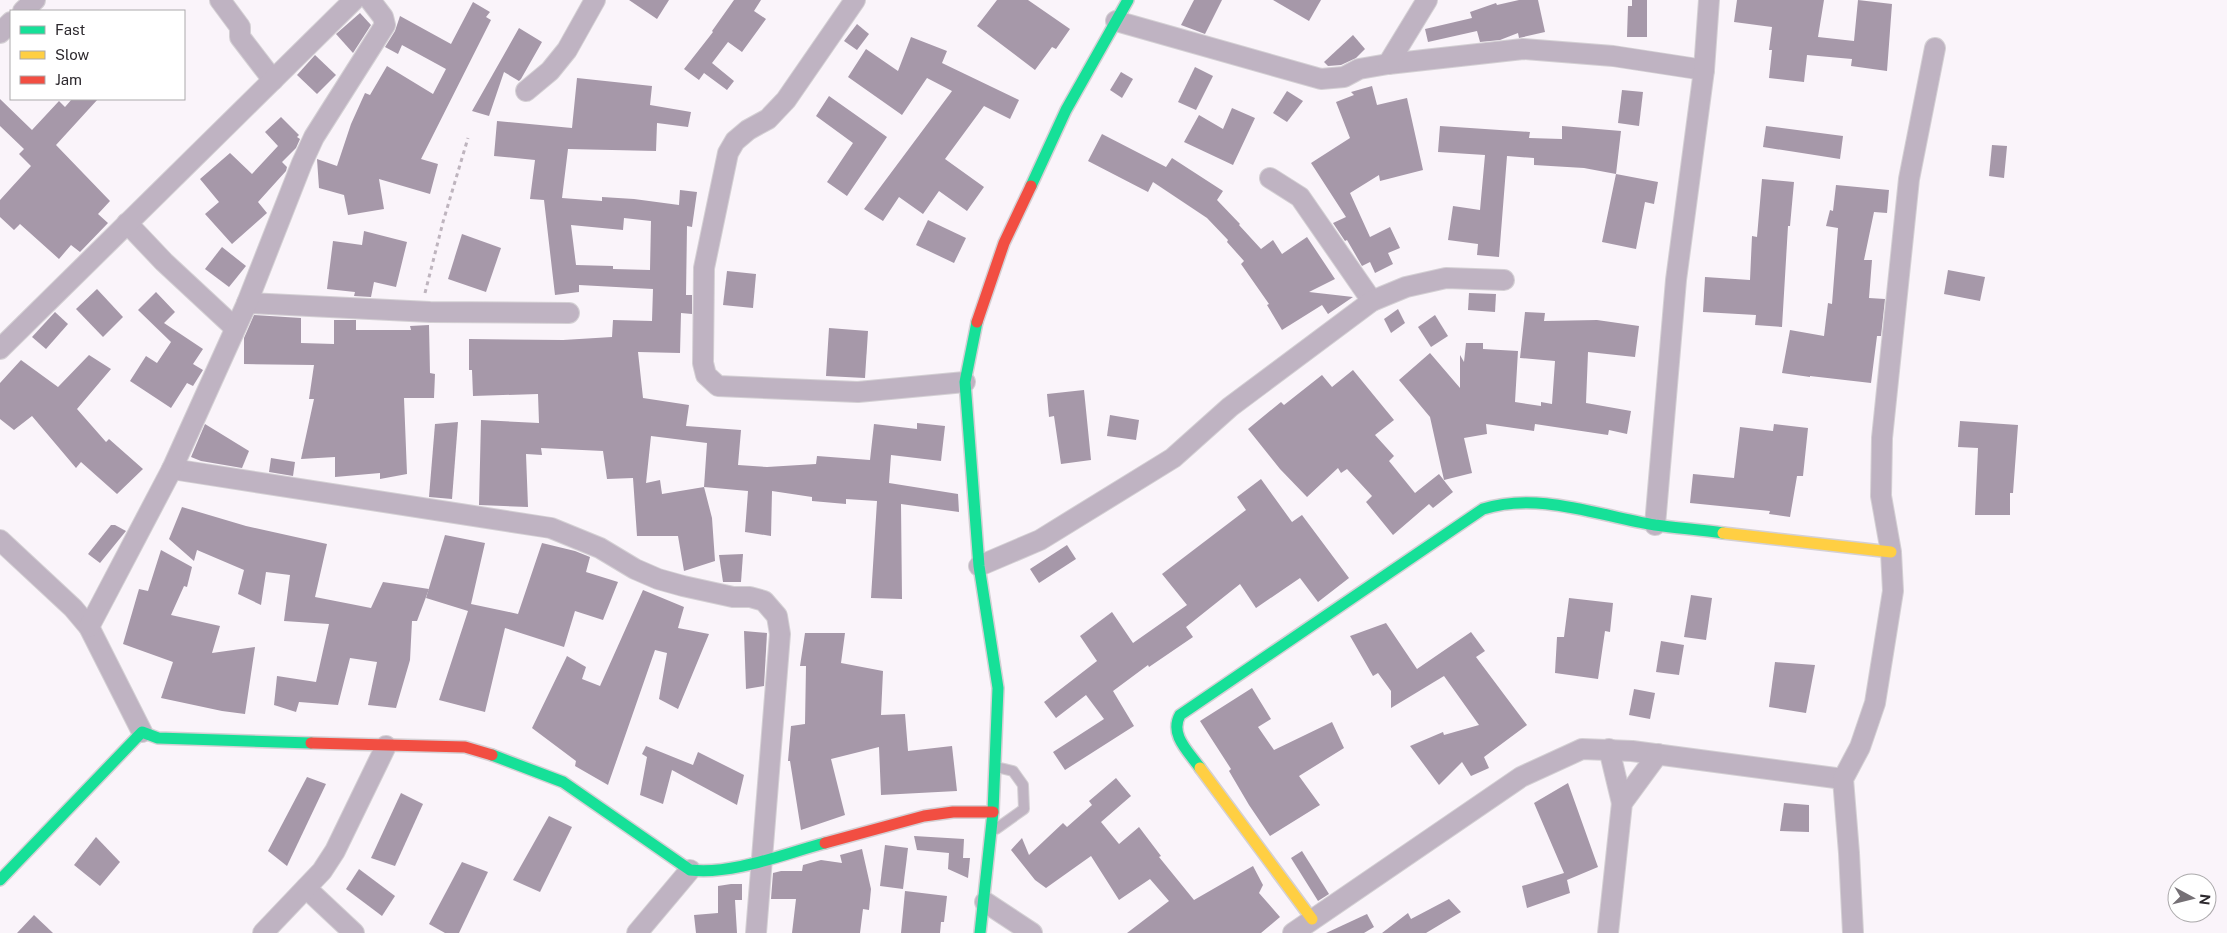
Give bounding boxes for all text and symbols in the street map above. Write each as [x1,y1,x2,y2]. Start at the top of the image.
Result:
legend [10,10,185,100]
text: Fast [55,21,85,38]
text: Slow [55,46,90,63]
text: Jam [55,71,82,88]
north arrow [2167,873,2217,923]
text: N [2196,893,2214,906]

